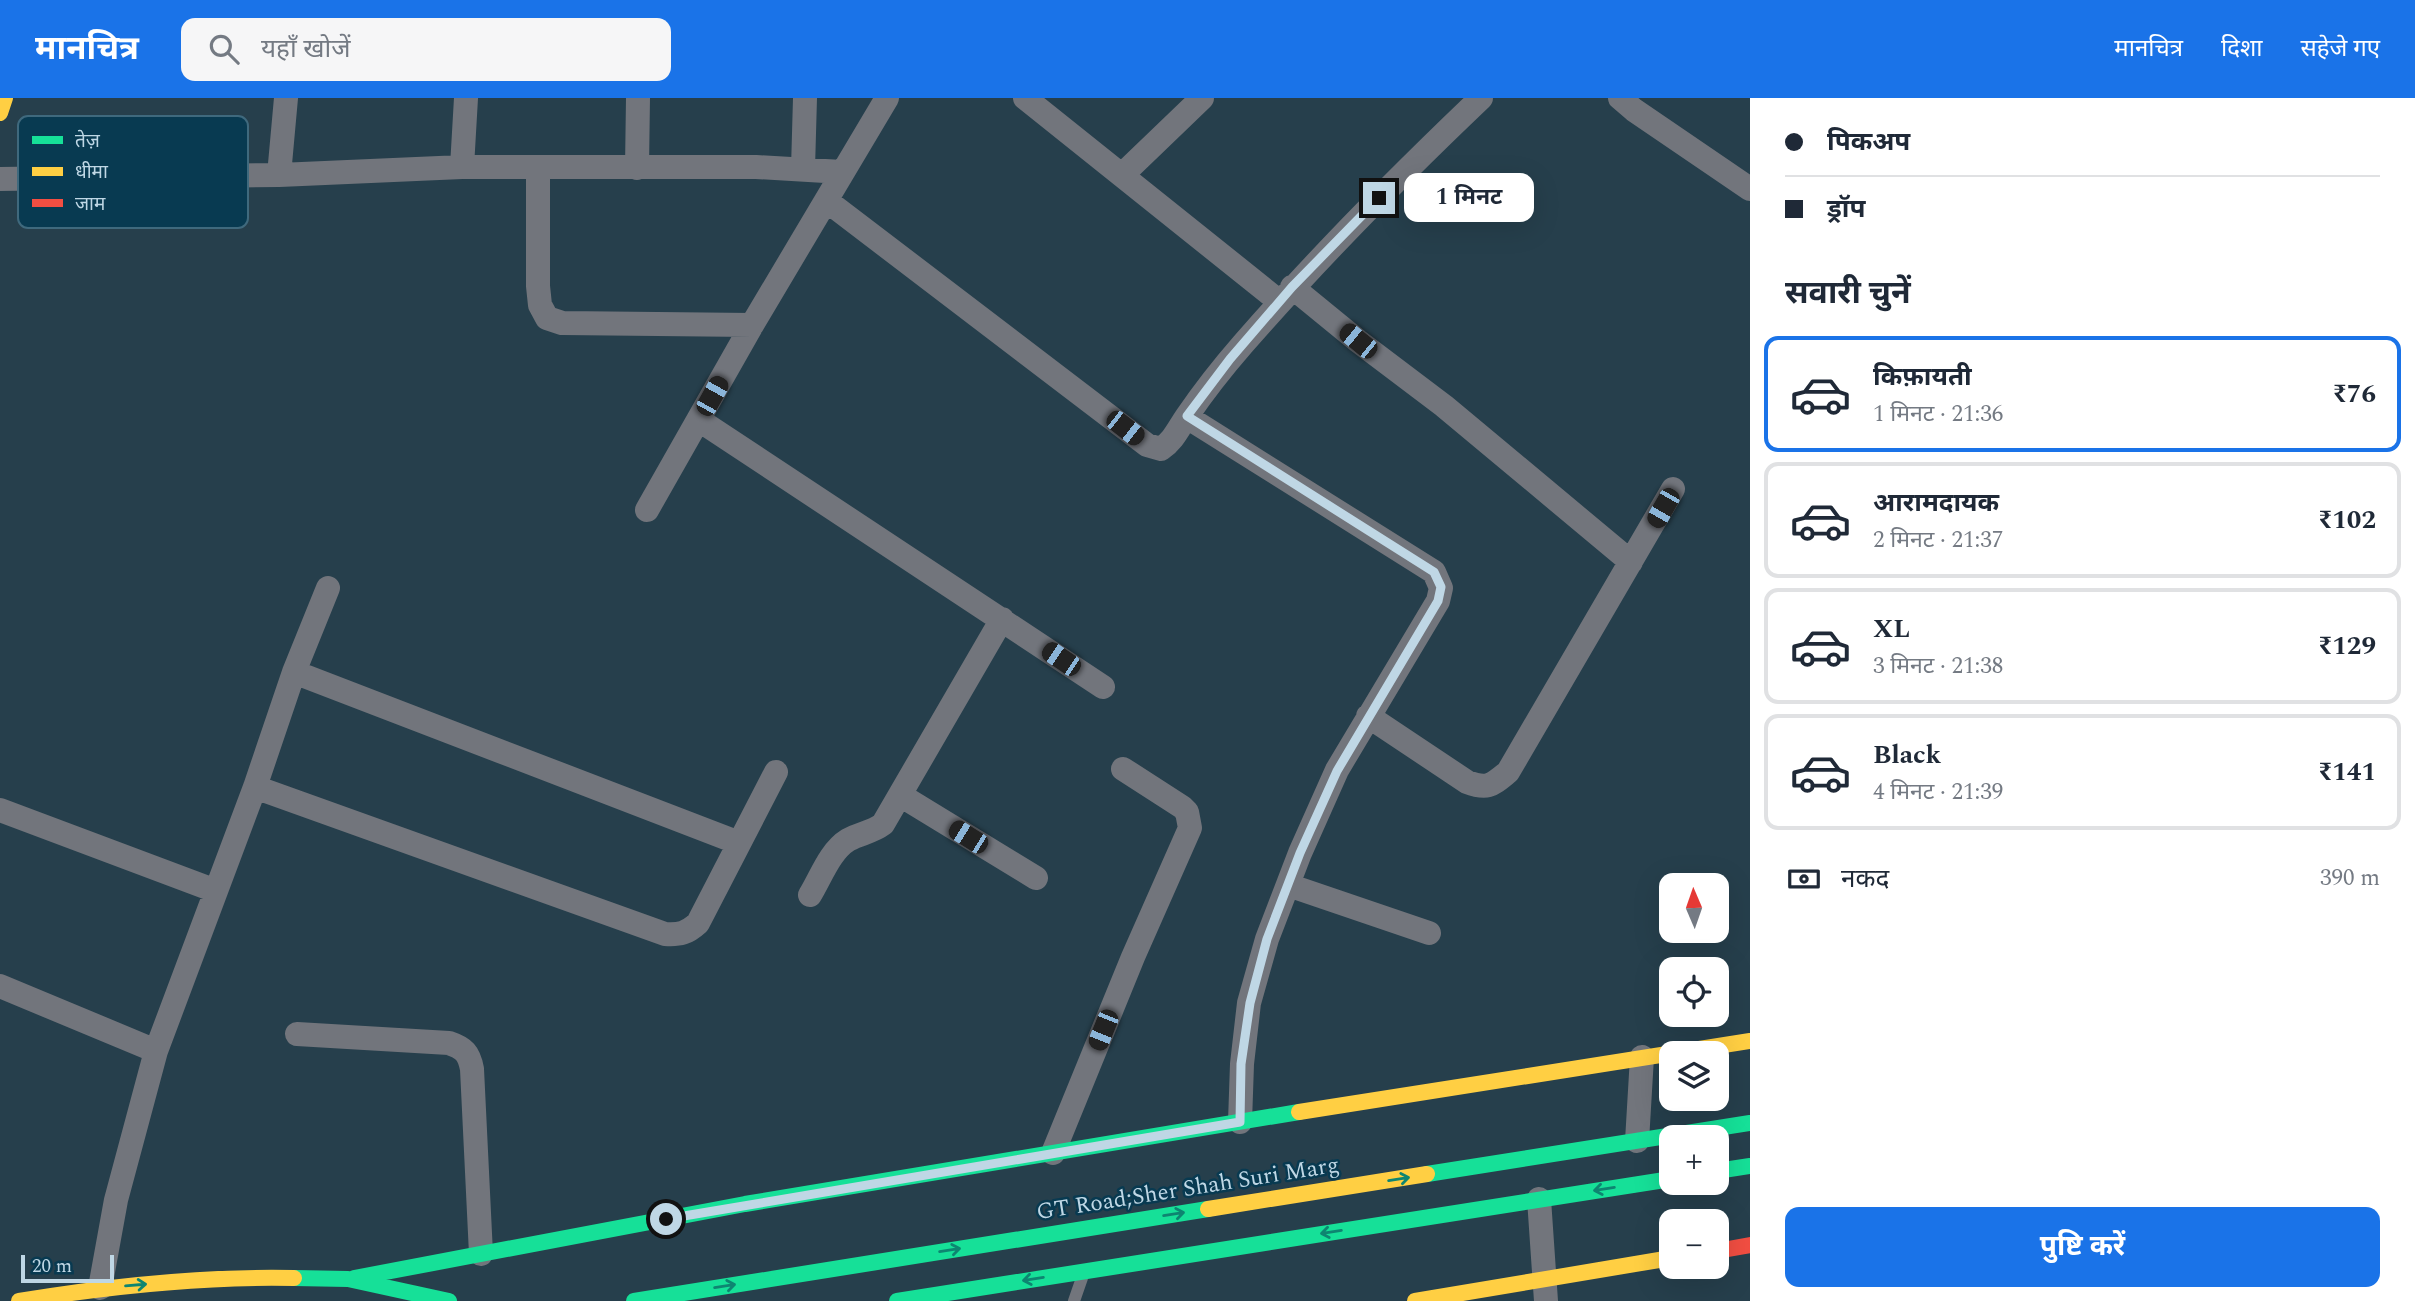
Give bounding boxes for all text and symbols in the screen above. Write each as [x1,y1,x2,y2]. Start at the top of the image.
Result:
search box [181,18,671,81]
text: मानचित्र [35,24,139,74]
text: यहाँ खोजें [261,29,350,69]
icon: search [205,30,243,68]
text: मानचित्र [2114,31,2183,67]
text: दिशा [2221,31,2262,67]
text: सहेजे गए [2300,31,2380,67]
legend [18,116,248,228]
text: पिकअप [1827,122,1910,162]
text: तेज़ [75,127,101,156]
text: धीमा [75,158,109,187]
callout: 1 मिनट [1404,174,1533,222]
text: 1 मिनट [1436,180,1502,215]
route end [1363,182,1395,214]
text: ड्रॉप [1827,189,1865,229]
text: जाम [75,190,106,219]
text: सवारी चुनें [1785,269,1911,318]
car [1336,320,1381,362]
text: किफ़ायती [1873,357,1972,397]
icon: car [1789,363,1852,426]
car [693,373,732,419]
text: ₹76 [2332,374,2376,414]
text: 1 मिनट · 21:36 [1873,397,2003,432]
car [1102,407,1149,449]
text: आरामदायक [1873,483,1999,523]
car [1644,485,1683,531]
icon: car [1789,489,1852,552]
text: ₹102 [2318,500,2376,540]
text: 2 मिनट · 21:37 [1873,523,2003,558]
text: XL [1873,609,1910,649]
icon: car [1789,615,1852,678]
text: ₹129 [2318,626,2376,666]
car [1038,639,1085,679]
text: 3 मिनट · 21:38 [1873,649,2003,684]
text: Black [1873,735,1941,775]
icon: car [1789,741,1852,804]
text: ₹141 [2318,752,2376,792]
text: 4 मिनट · 21:39 [1873,775,2003,810]
car [945,817,992,857]
text: नकद [1841,859,1889,899]
icon: cash [1785,860,1823,898]
text: 390 m [2320,861,2380,896]
north arrow [1659,873,1729,943]
map controls [1659,873,1729,1279]
button: locate [1659,957,1729,1027]
car [1086,1007,1121,1053]
button: layers [1659,1041,1729,1111]
button: + [1659,1125,1729,1195]
street label: GT Road;Sher Shah Suri Marg [1034,1148,1342,1230]
one-way arrow [1387,1172,1410,1185]
one-way arrow [1593,1183,1616,1196]
route start [650,1203,682,1235]
one-way arrow [1162,1207,1185,1220]
button: पुष्टि करें [1785,1207,2380,1287]
button: − [1659,1209,1729,1279]
one-way arrow [1320,1226,1343,1239]
one-way arrow [938,1243,961,1256]
scale bar [21,1252,114,1284]
text: 20 m [32,1252,72,1281]
one-way arrow [1023,1273,1045,1286]
one-way arrow [124,1278,146,1291]
one-way arrow [713,1279,736,1292]

